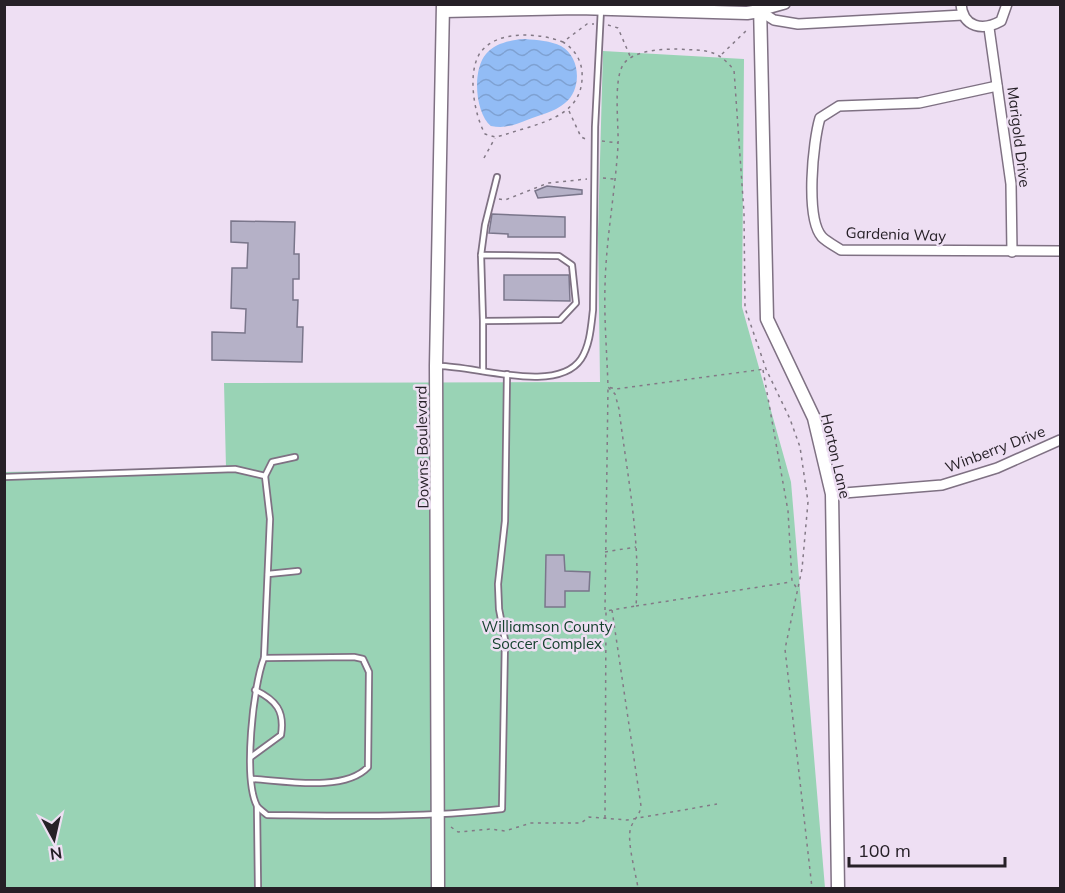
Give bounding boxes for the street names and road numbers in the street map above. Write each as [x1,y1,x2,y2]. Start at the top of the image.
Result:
street label: Marigold Drive [1003,86,1035,188]
street label: Gardenia Way [845,223,947,245]
street label: Downs Boulevard [411,385,433,509]
street label: Horton Lane [817,412,855,500]
street label: Winberry Drive [942,421,1048,477]

